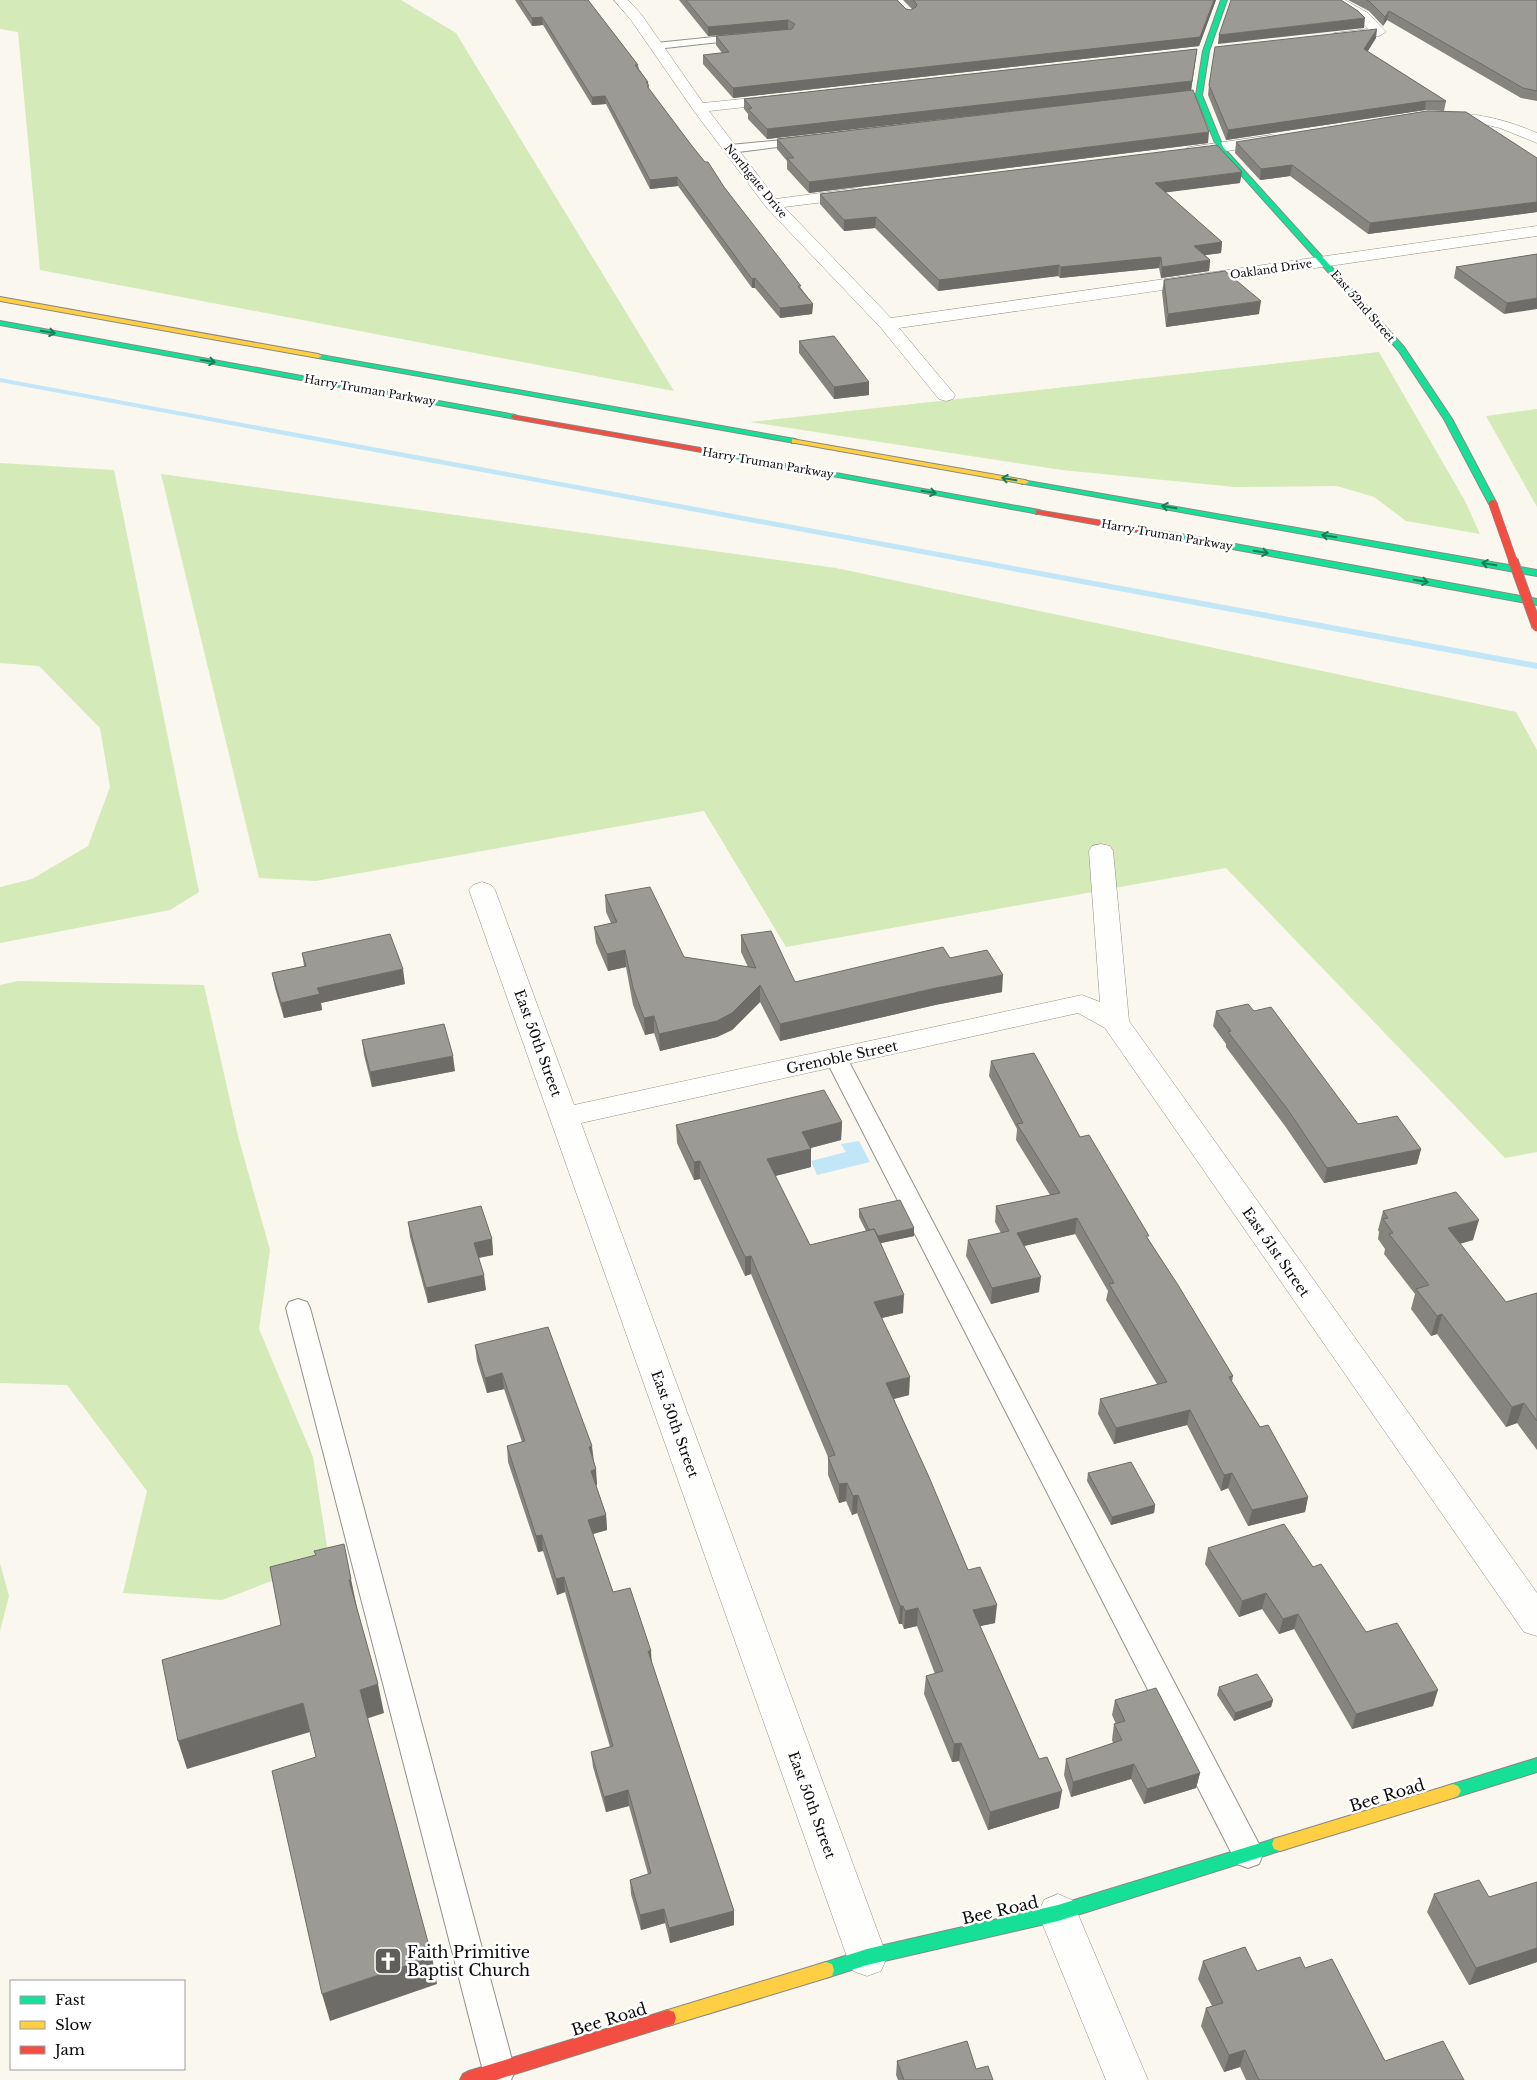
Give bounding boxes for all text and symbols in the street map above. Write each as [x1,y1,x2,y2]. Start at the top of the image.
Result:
street label: Northgate Drive [722,141,790,221]
street label: Oakland Drive [1229,256,1313,282]
street label: East 52nd Street [1328,267,1399,345]
one-way arrow [40,327,56,337]
one-way arrow [199,356,215,366]
street label: Harry Truman Parkway [303,372,437,408]
street label: Harry Truman Parkway [701,445,835,481]
one-way arrow [1001,473,1017,483]
one-way arrow [921,487,937,497]
one-way arrow [1161,502,1177,512]
street label: Harry Truman Parkway [1100,517,1234,553]
one-way arrow [1321,530,1337,540]
one-way arrow [1253,548,1269,558]
one-way arrow [1481,559,1497,569]
one-way arrow [1413,577,1429,587]
street label: East 50th Street [510,987,566,1100]
street label: Grenoble Street [785,1036,900,1078]
street label: East 51st Street [1238,1204,1314,1301]
street label: East 50th Street [647,1368,703,1481]
street label: East 50th Street [784,1749,840,1862]
street label: Bee Road [1347,1774,1427,1816]
street label: Bee Road [960,1891,1040,1928]
place label: Faith Primitive Baptist Church [407,1942,530,1980]
church icon: Faith Primitive Baptist Church [373,1946,403,1976]
legend [10,1980,185,2070]
text: Fast [55,1990,86,2009]
street label: Bee Road [569,1998,649,2040]
text: Slow [55,2015,92,2034]
text: Jam [53,2040,85,2059]

